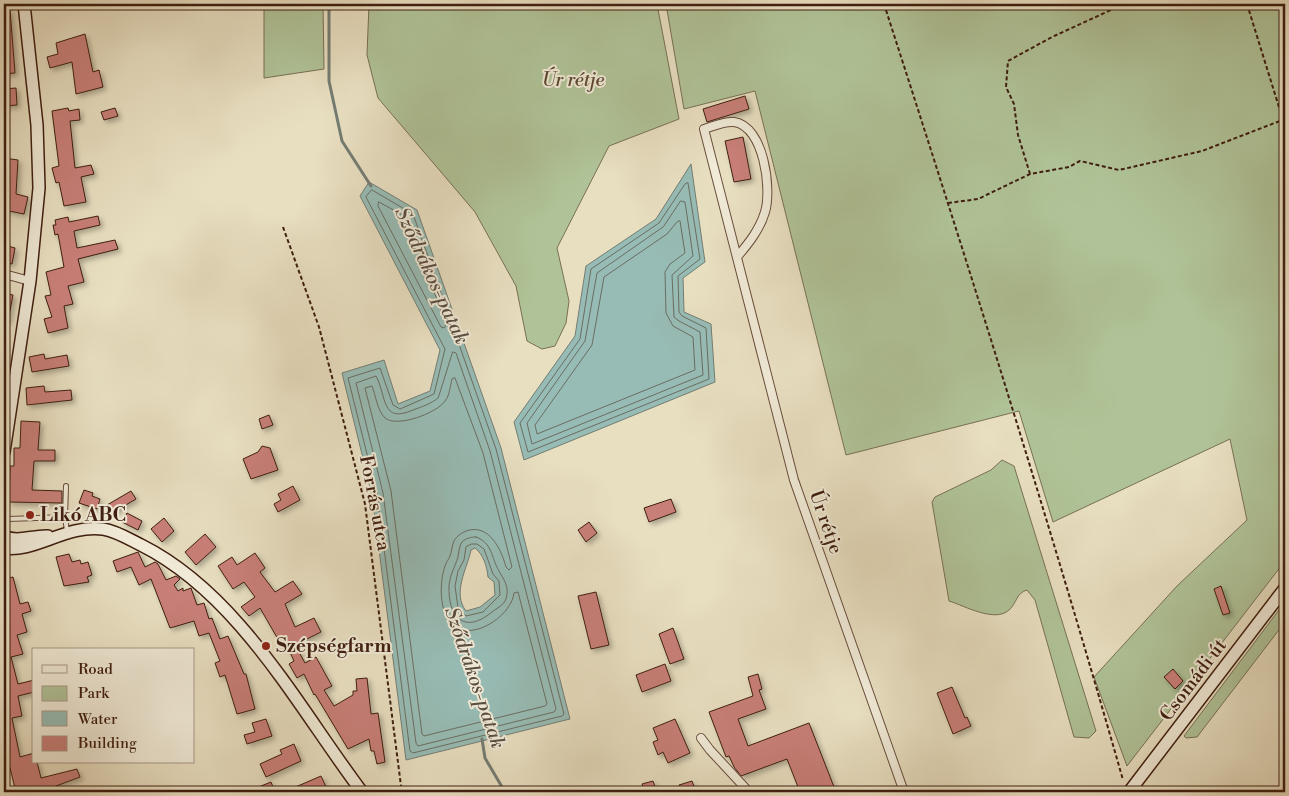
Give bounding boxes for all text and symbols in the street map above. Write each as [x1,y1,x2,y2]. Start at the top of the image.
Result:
park label: Úr rétje [542,66,604,92]
water label: Sződrákos-patak [388,203,474,349]
street label: Forrás utca [354,453,396,553]
street label: Úr rétje [804,487,849,557]
place label: Likó ABC [40,503,126,527]
marker: Likó ABC [24,509,36,521]
water label: Sződrákos-patak [438,604,510,752]
place label: Szépségfarm [276,634,392,658]
street label: Csomádi út [1154,634,1232,726]
marker: Szépségfarm [260,640,272,652]
legend [32,648,195,764]
text: Road [78,660,113,679]
text: Park [78,684,110,703]
text: Water [77,710,118,729]
text: Building [77,734,137,753]

